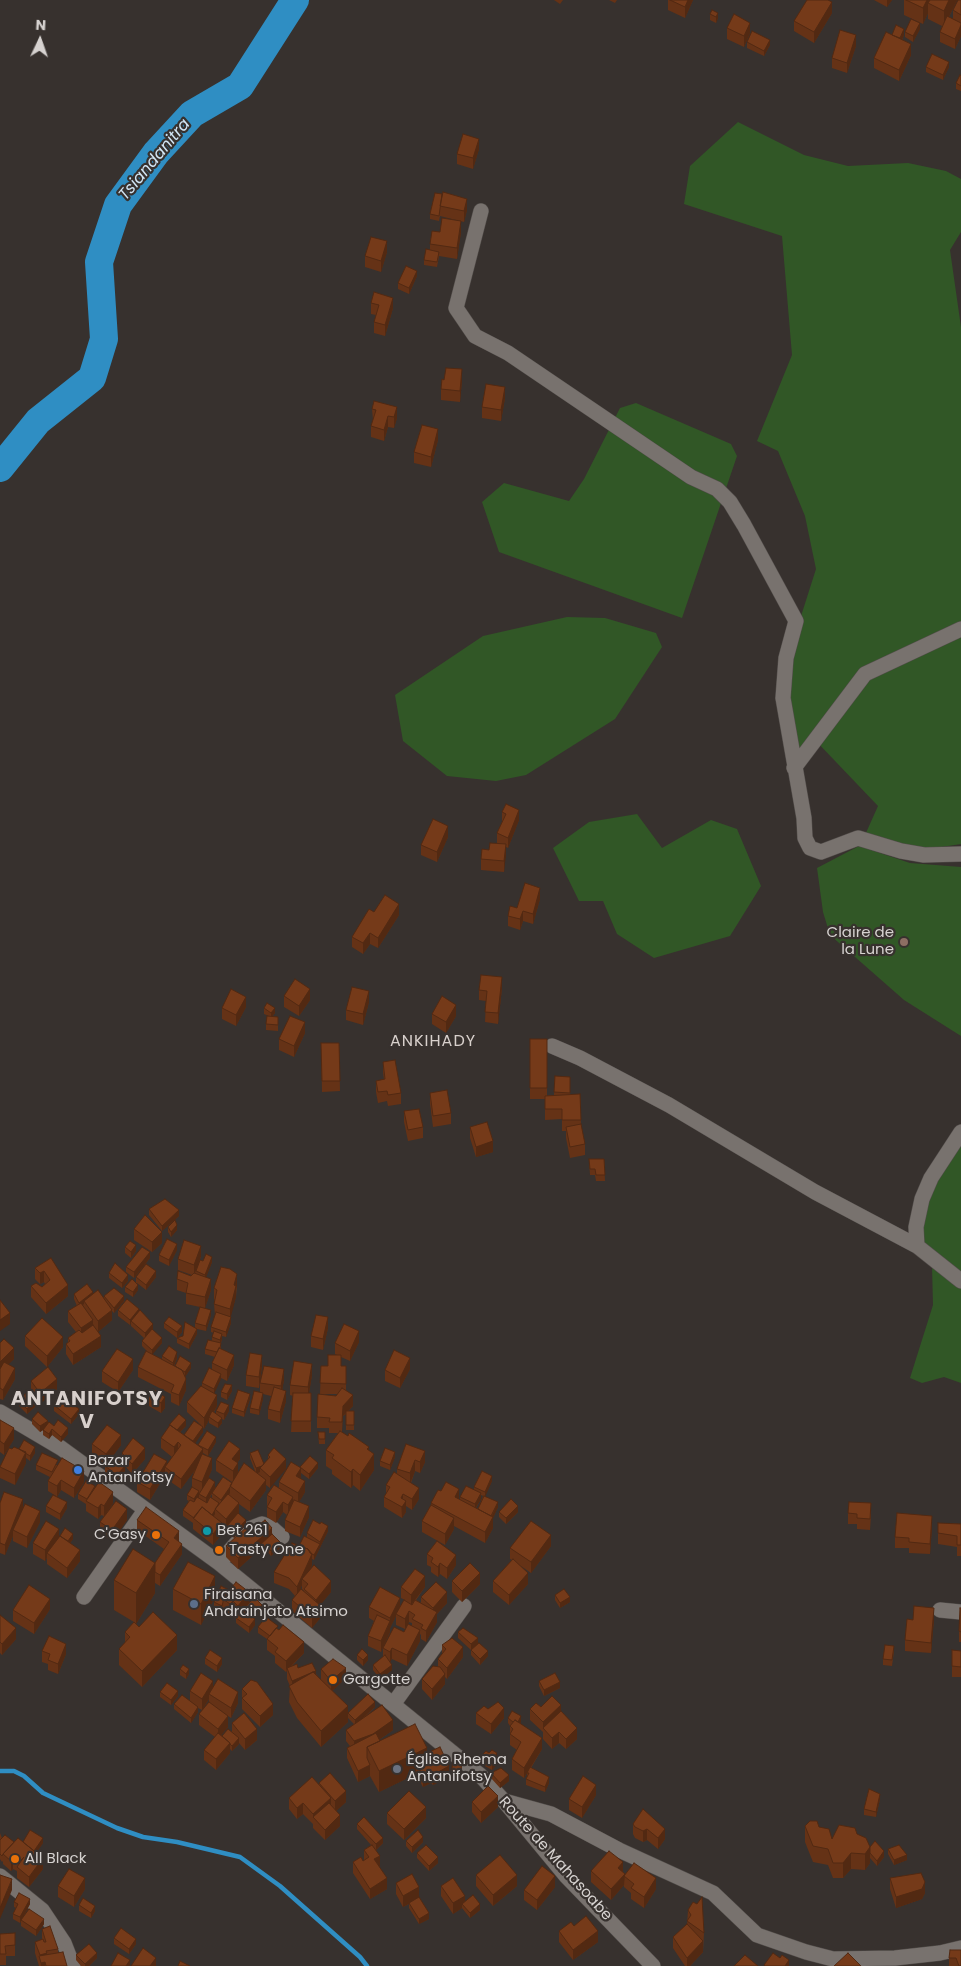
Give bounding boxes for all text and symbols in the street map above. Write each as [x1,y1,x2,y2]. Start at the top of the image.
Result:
north arrow [15,15,65,65]
text: N [35,15,47,35]
water label: Tsiandanitra [115,115,195,205]
place label: Claire de la Lune [827,924,894,959]
marker: Claire de la Lune [898,936,910,948]
district label: ANKIHADY [389,1032,477,1052]
district label: ANTANIFOTSY V [9,1388,165,1435]
place label: Bazar Antanifotsy [88,1452,173,1487]
marker: Bazar Antanifotsy [72,1464,84,1476]
place label: Bet 261 [217,1522,268,1540]
marker: Bet 261 [201,1525,213,1537]
place label: C'Gasy [94,1526,146,1544]
marker: C'Gasy [150,1529,162,1541]
place label: Tasty One [229,1541,304,1559]
marker: Tasty One [213,1544,225,1556]
place label: Firaisana Andrainjato Atsimo [204,1586,348,1621]
marker: Firaisana Andrainjato Atsimo [188,1598,200,1610]
place label: Gargotte [343,1671,410,1689]
marker: Gargotte [327,1674,339,1686]
place label: Église Rhema Antanifotsy [407,1751,507,1786]
marker: Église Rhema Antanifotsy [391,1763,403,1775]
street label: Route de Mahasoabe [495,1793,615,1925]
place label: All Black [25,1850,86,1868]
marker: All Black [9,1853,21,1865]

